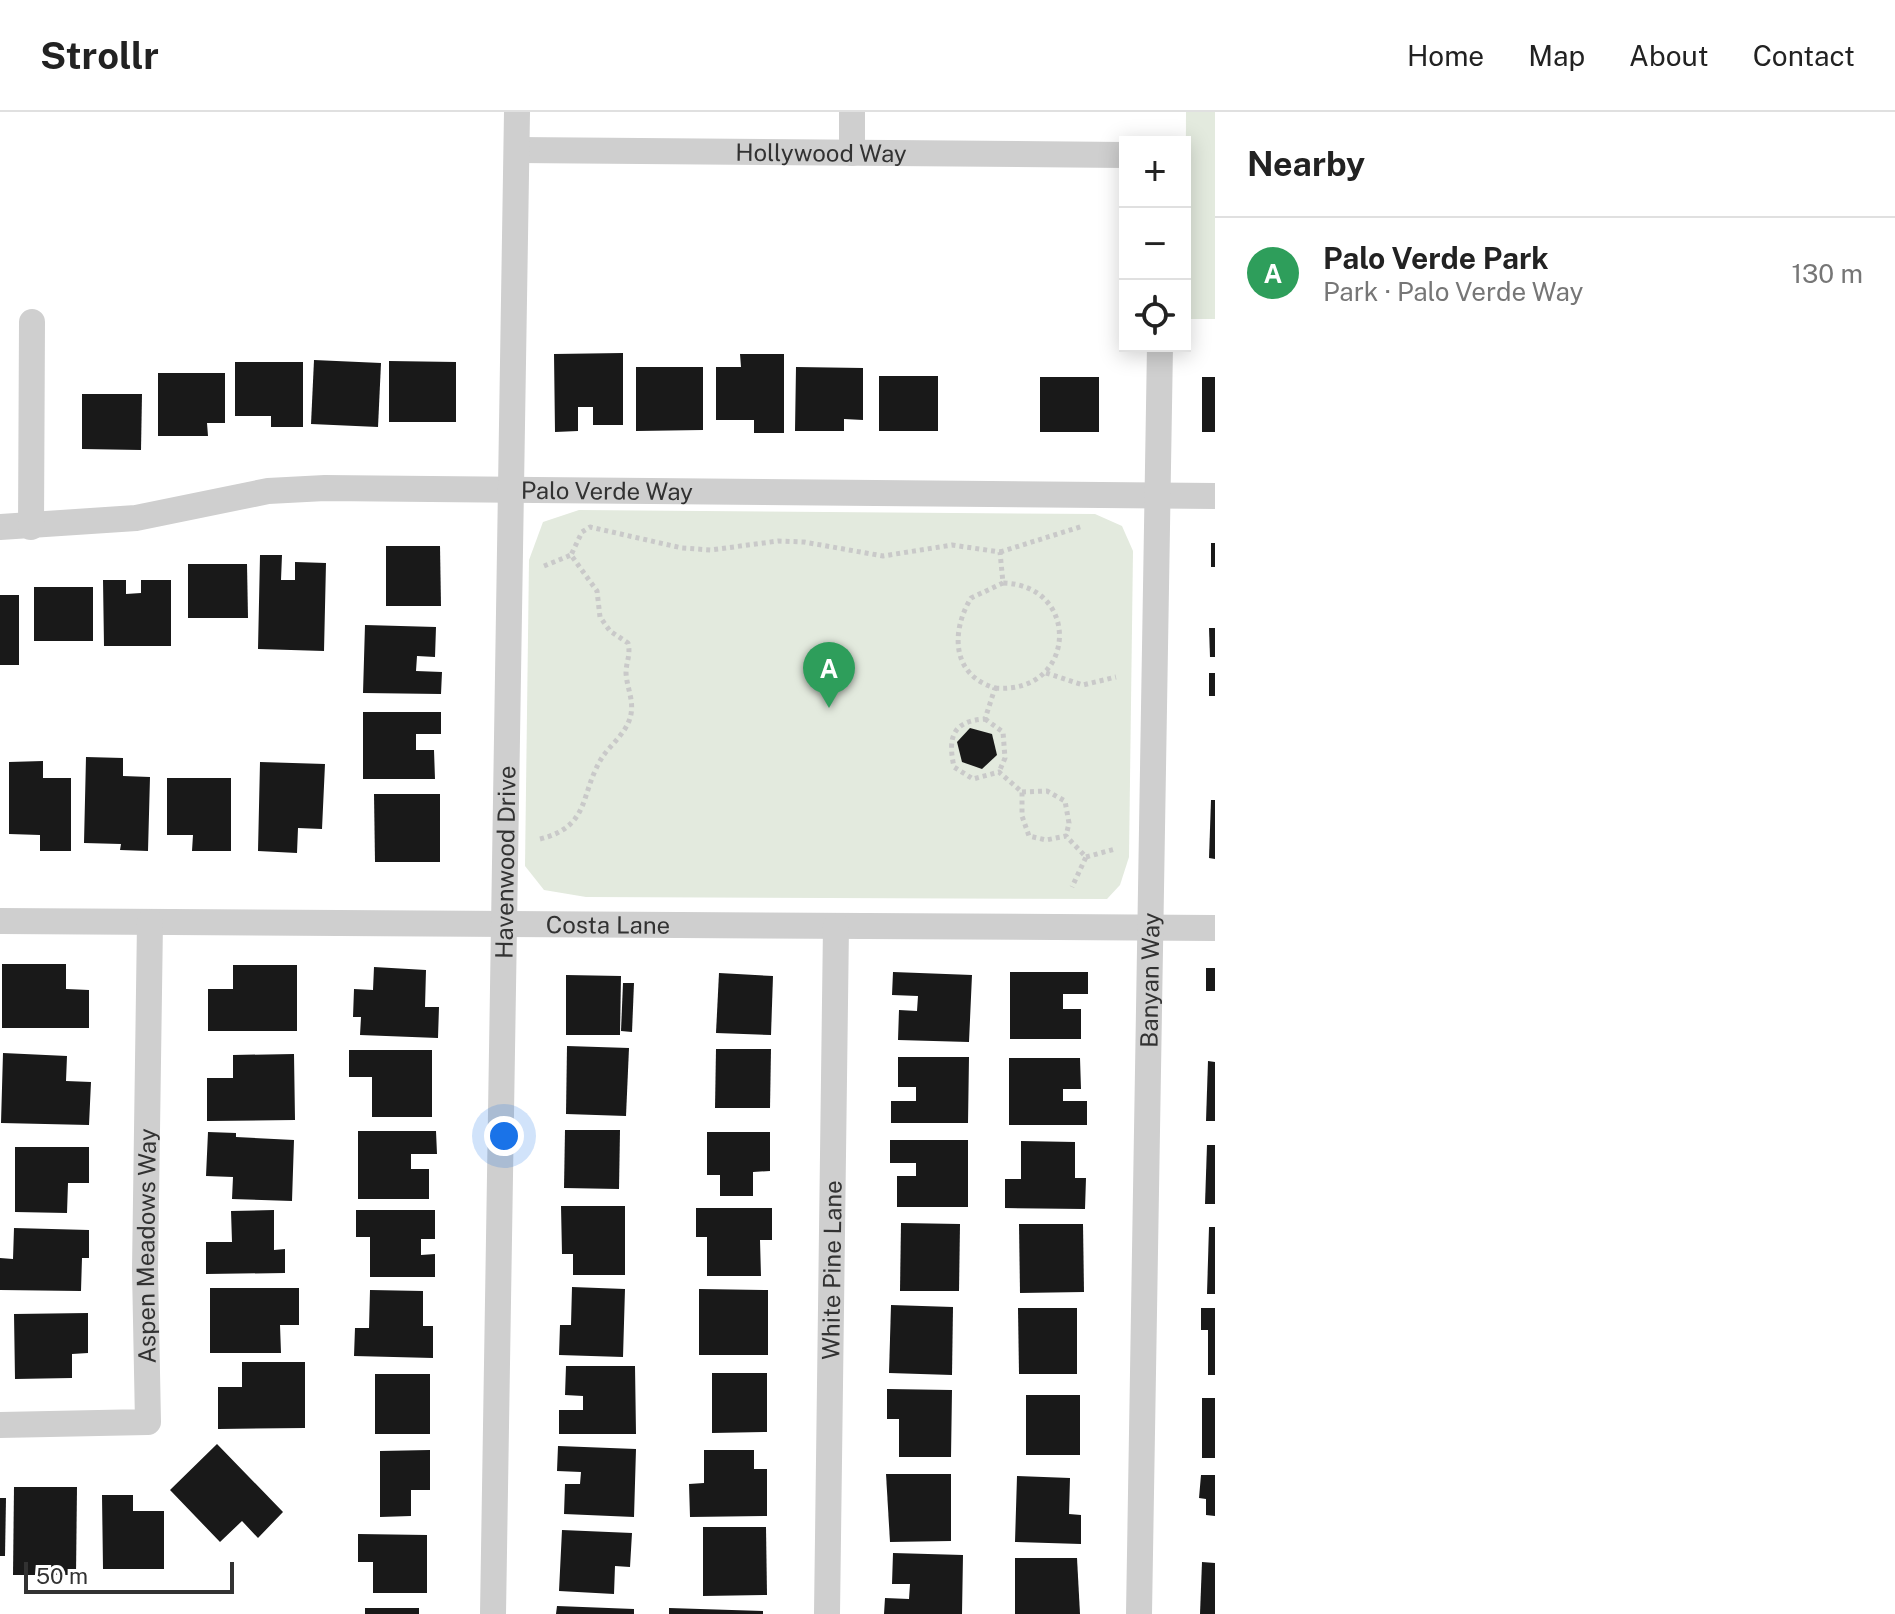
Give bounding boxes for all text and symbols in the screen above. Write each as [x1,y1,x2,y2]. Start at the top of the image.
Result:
text: Strollr [40,33,159,78]
text: Home [1407,39,1484,72]
text: Map [1528,39,1585,72]
text: About [1629,39,1709,72]
text: Contact [1753,39,1855,72]
map controls [1119,136,1191,352]
button: + [1119,136,1191,208]
street label: Hollywood Way [735,138,907,167]
text: Nearby [1247,144,1365,184]
button: − [1119,208,1191,280]
text: Palo Verde Park [1323,240,1549,276]
text: A [1264,258,1282,289]
text: 130 m [1791,258,1863,289]
text: Park · Palo Verde Way [1323,276,1583,307]
button: locate [1119,280,1191,352]
street label: Palo Verde Way [521,476,693,505]
pin: A [803,642,855,708]
street label: Havenwood Drive [489,765,521,959]
street label: Costa Lane [546,910,670,939]
street label: Banyan Way [1134,912,1165,1048]
your location [484,1116,524,1156]
street label: Aspen Meadows Way [131,1128,161,1364]
street label: White Pine Lane [816,1180,847,1360]
scale bar [24,1558,234,1594]
text: 50 m [36,1563,88,1589]

